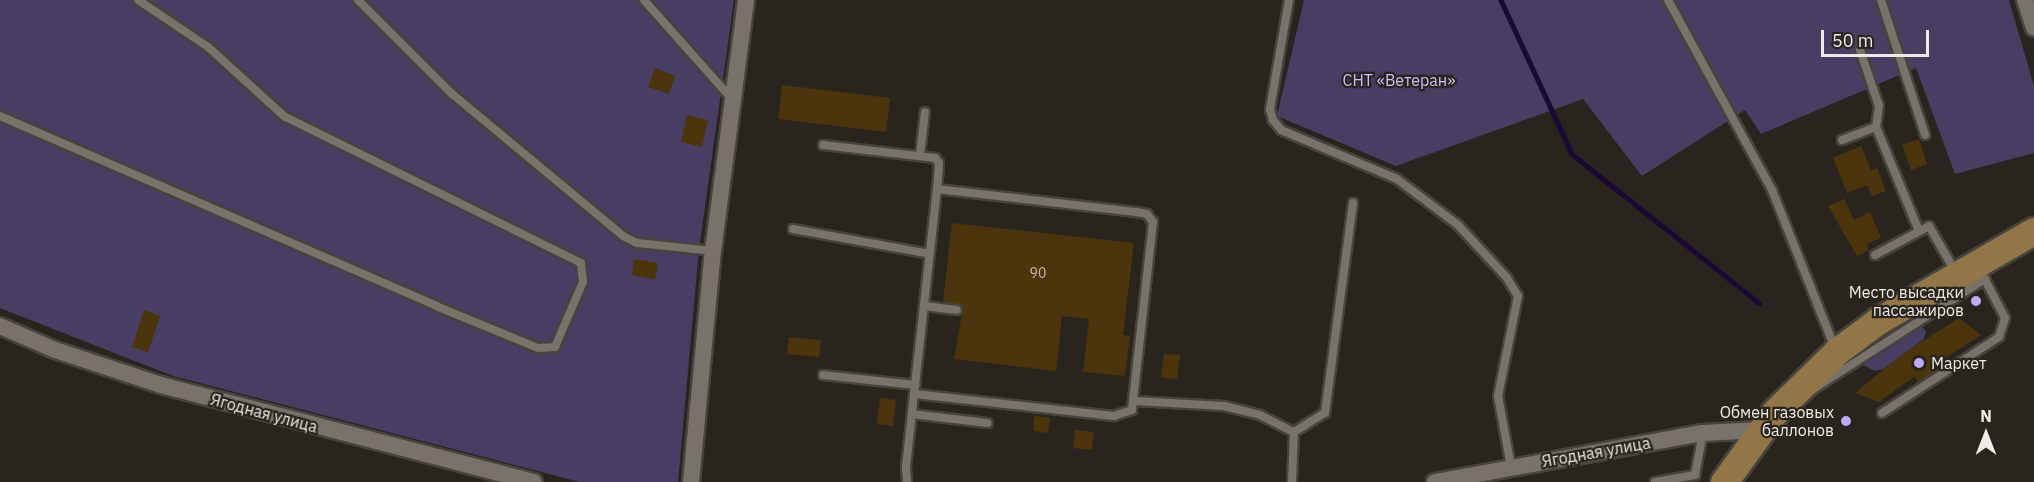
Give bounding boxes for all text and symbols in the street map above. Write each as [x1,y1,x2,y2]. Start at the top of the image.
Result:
scale bar [1824,18,1932,56]
text: 50 m [1832,29,1874,52]
park label: СНТ «Ветеран» [1343,70,1455,90]
house number: 90 [1030,265,1046,281]
place label: Место высадки пассажиров [1849,282,1964,320]
marker: Место высадки пассажиров [1969,294,1983,308]
place label: Маркет [1931,353,1986,373]
marker: Маркет [1912,356,1926,370]
street label: Ягодная улица [208,389,320,437]
place label: Обмен газовых баллонов [1720,402,1834,440]
north arrow [1956,404,2016,464]
text: N [1980,406,1992,426]
marker: Обмен газовых баллонов [1839,414,1853,428]
street label: Ягодная улица [1540,433,1652,471]

